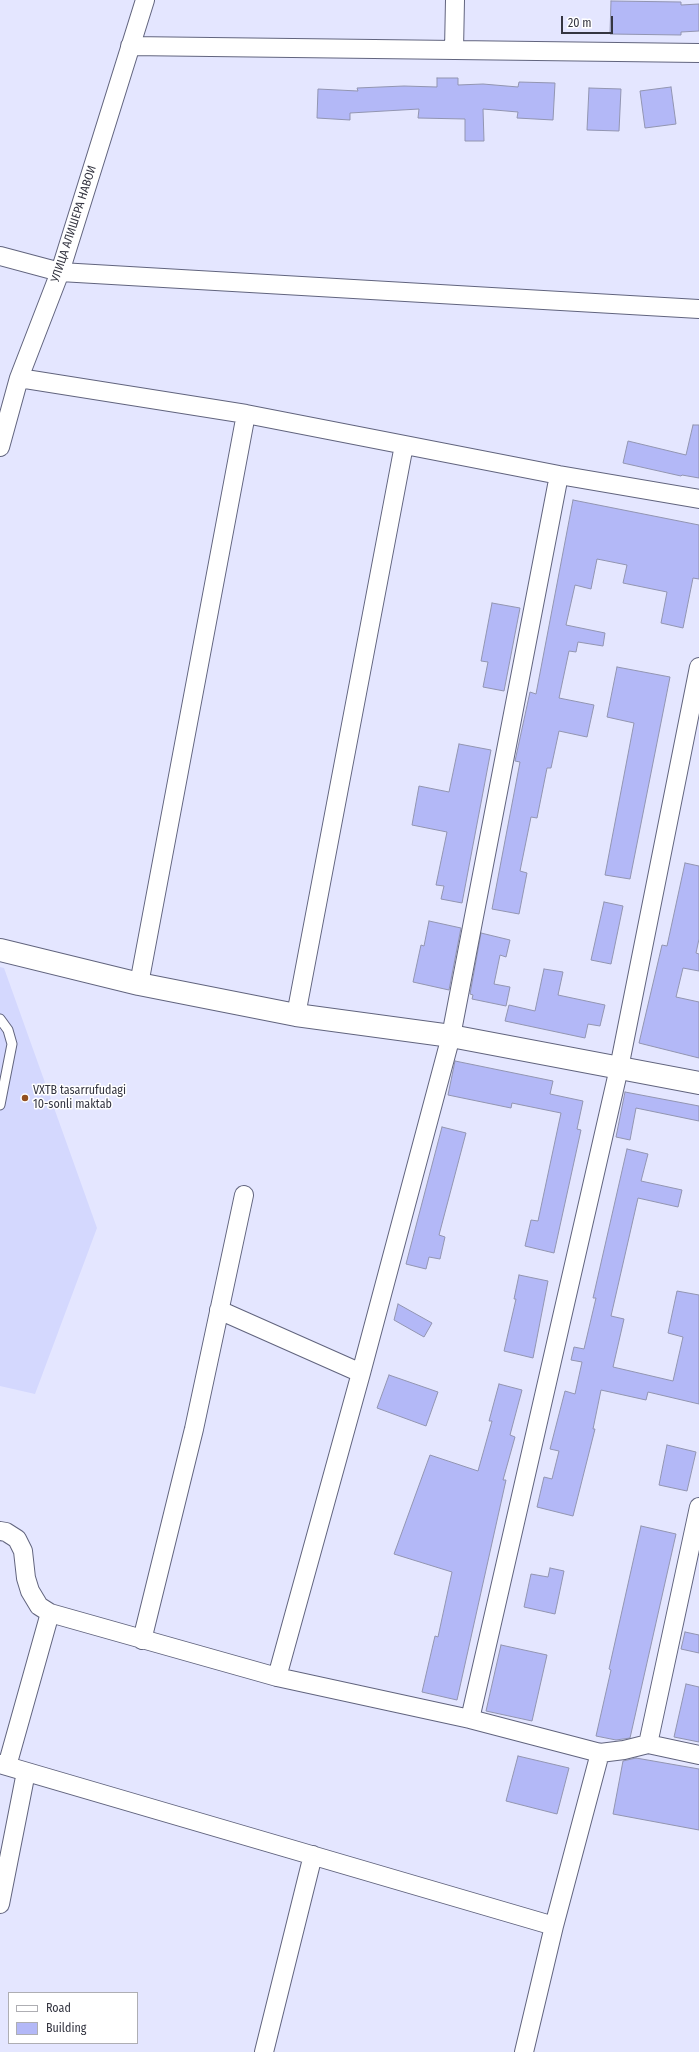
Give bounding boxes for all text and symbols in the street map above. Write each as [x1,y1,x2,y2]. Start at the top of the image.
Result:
scale bar [563,8,615,34]
text: 20 m [568,16,592,30]
street label: УЛИЦА АЛИШЕРА НАВОИ [48,164,100,284]
place label: VXTB tasarrufudagi 10-sonli maktab [33,1084,126,1112]
marker: VXTB tasarrufudagi 10-sonli maktab [20,1093,30,1103]
legend [8,1992,138,2044]
text: Road [46,2001,71,2015]
text: Building [46,2021,86,2035]

